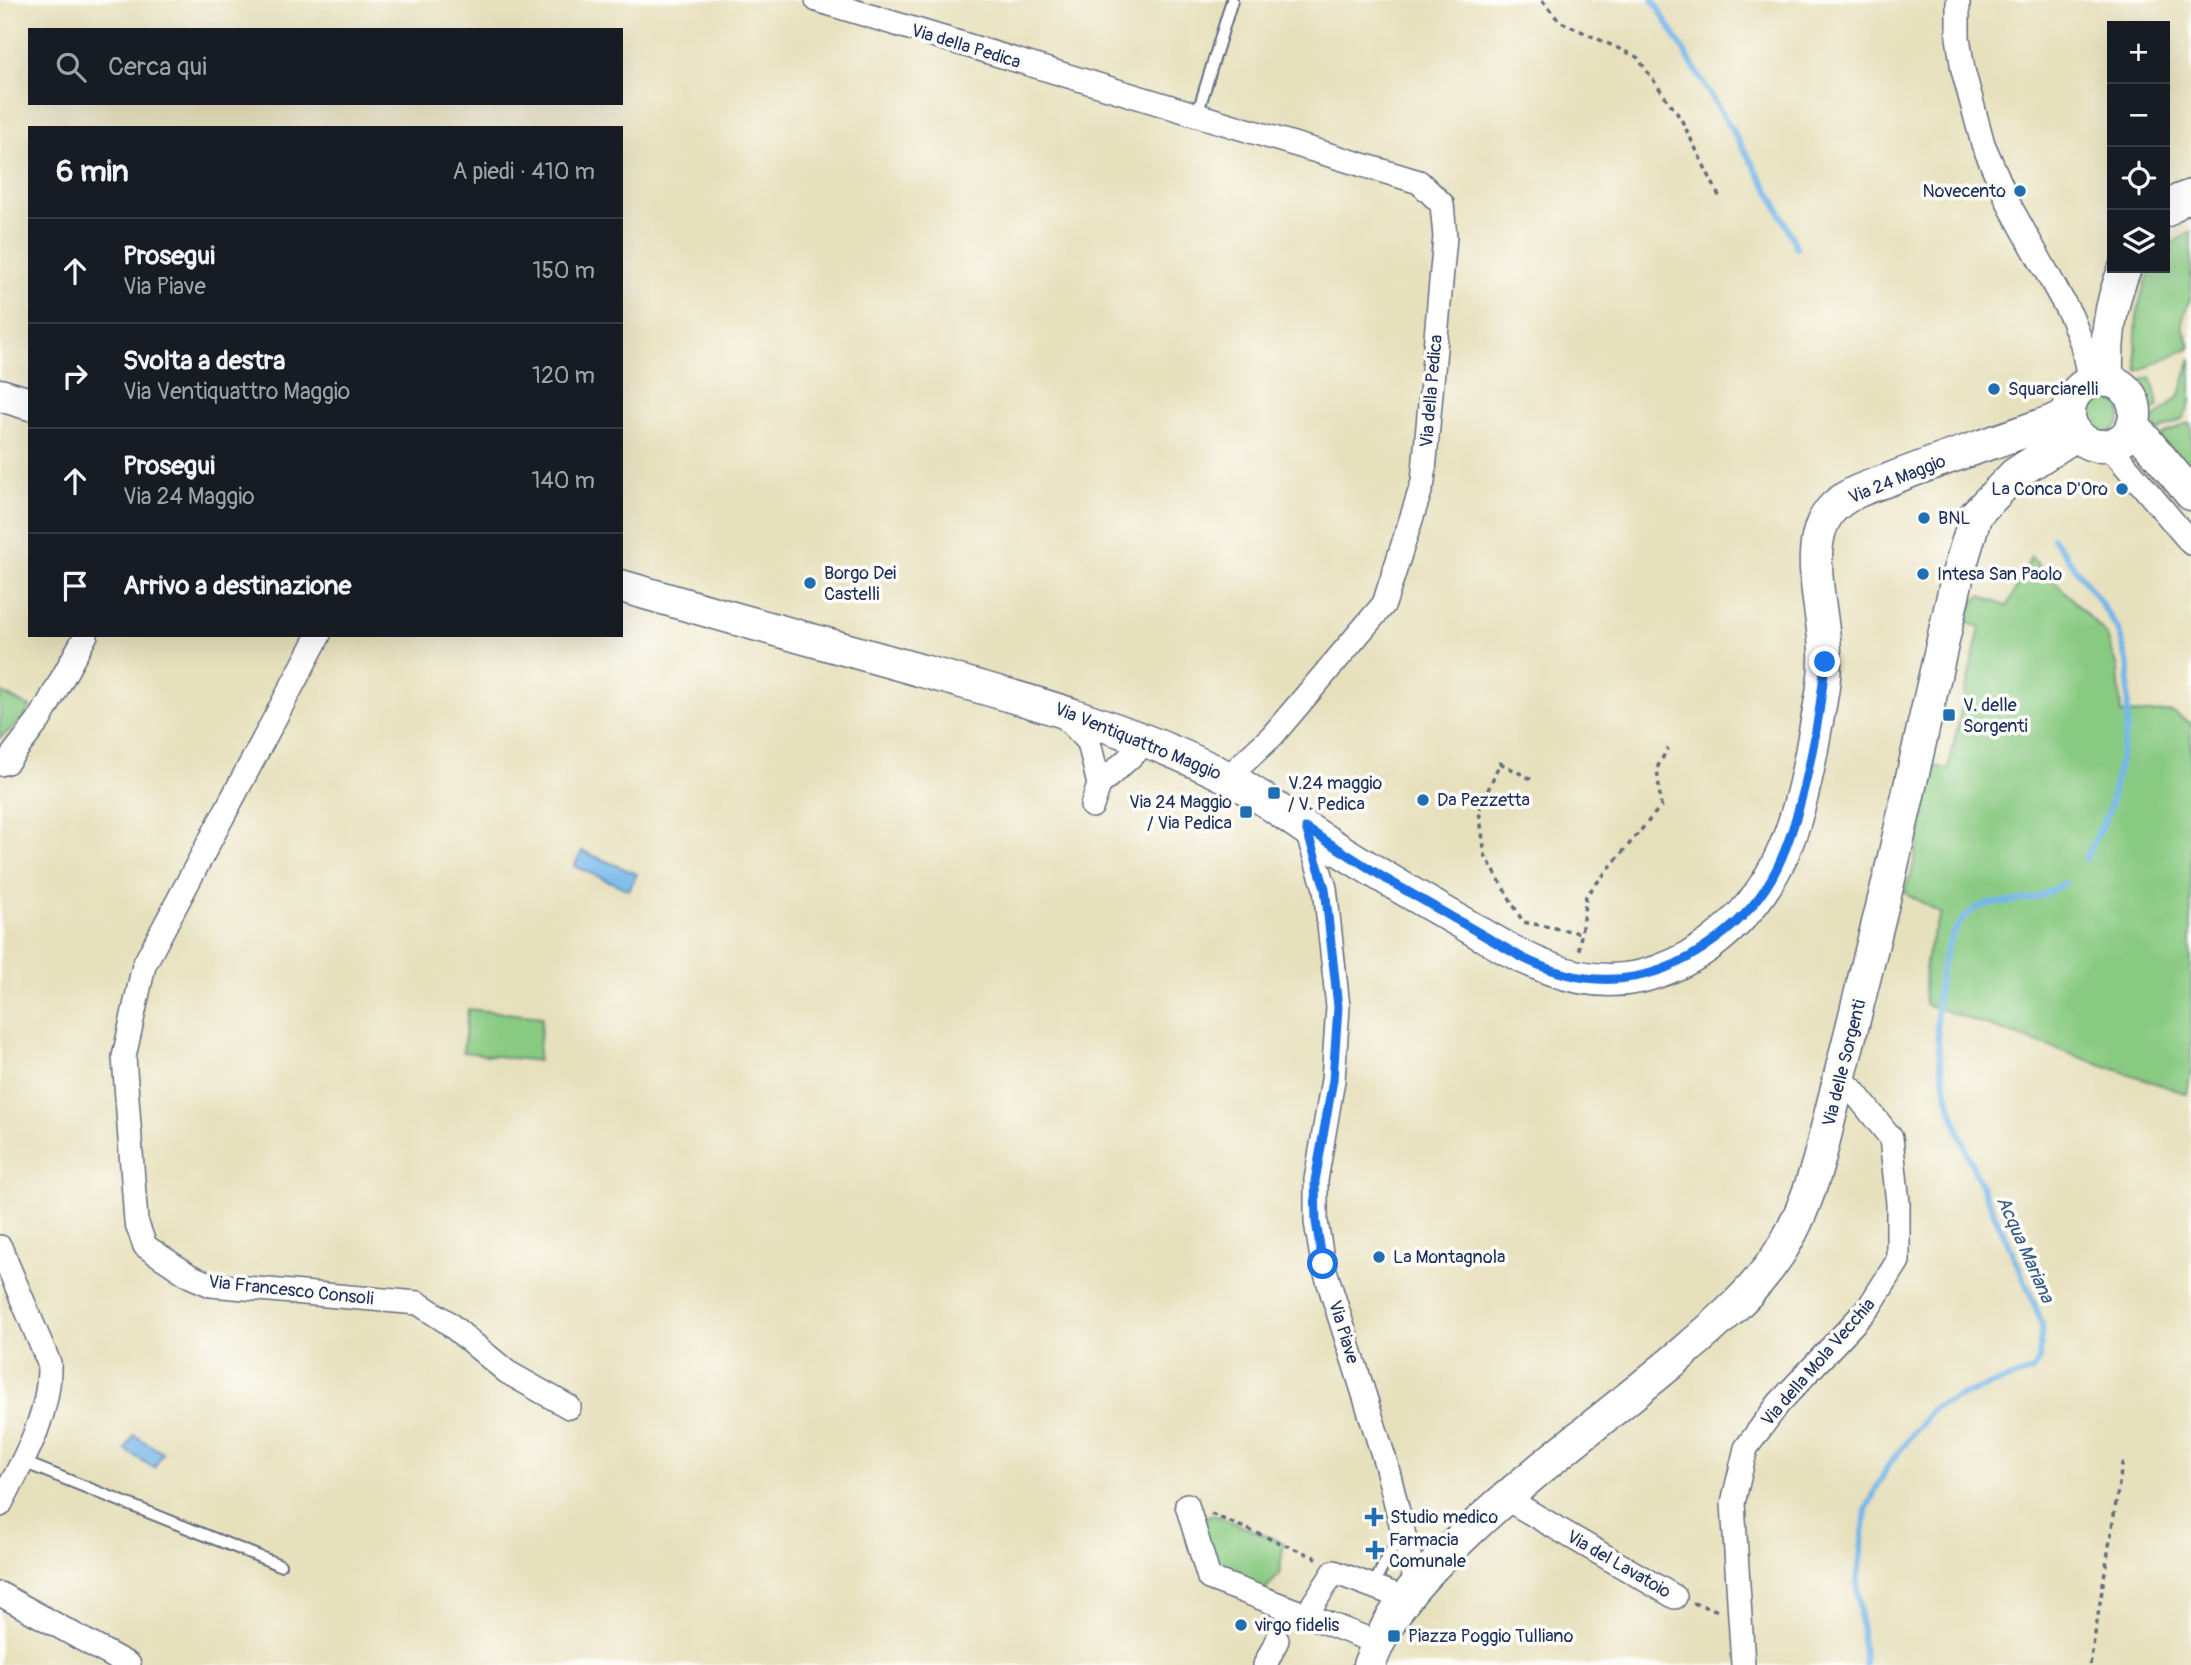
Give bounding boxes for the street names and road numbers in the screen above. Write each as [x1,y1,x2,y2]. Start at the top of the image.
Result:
street label: Via della Pedica [908,19,1023,74]
street label: Via della Pedica [1415,334,1448,448]
street label: Via 24 Maggio [1845,449,1950,509]
street label: Via Ventiquattro Maggio [1051,697,1225,786]
street label: Via delle Sorgenti [1818,997,1871,1129]
street label: Via Francesco Consoli [207,1270,375,1311]
street label: Via della Mola Vecchia [1756,1294,1880,1431]
street label: Via Piave [1323,1298,1364,1367]
street label: Via del Lavatoio [1563,1525,1675,1604]

